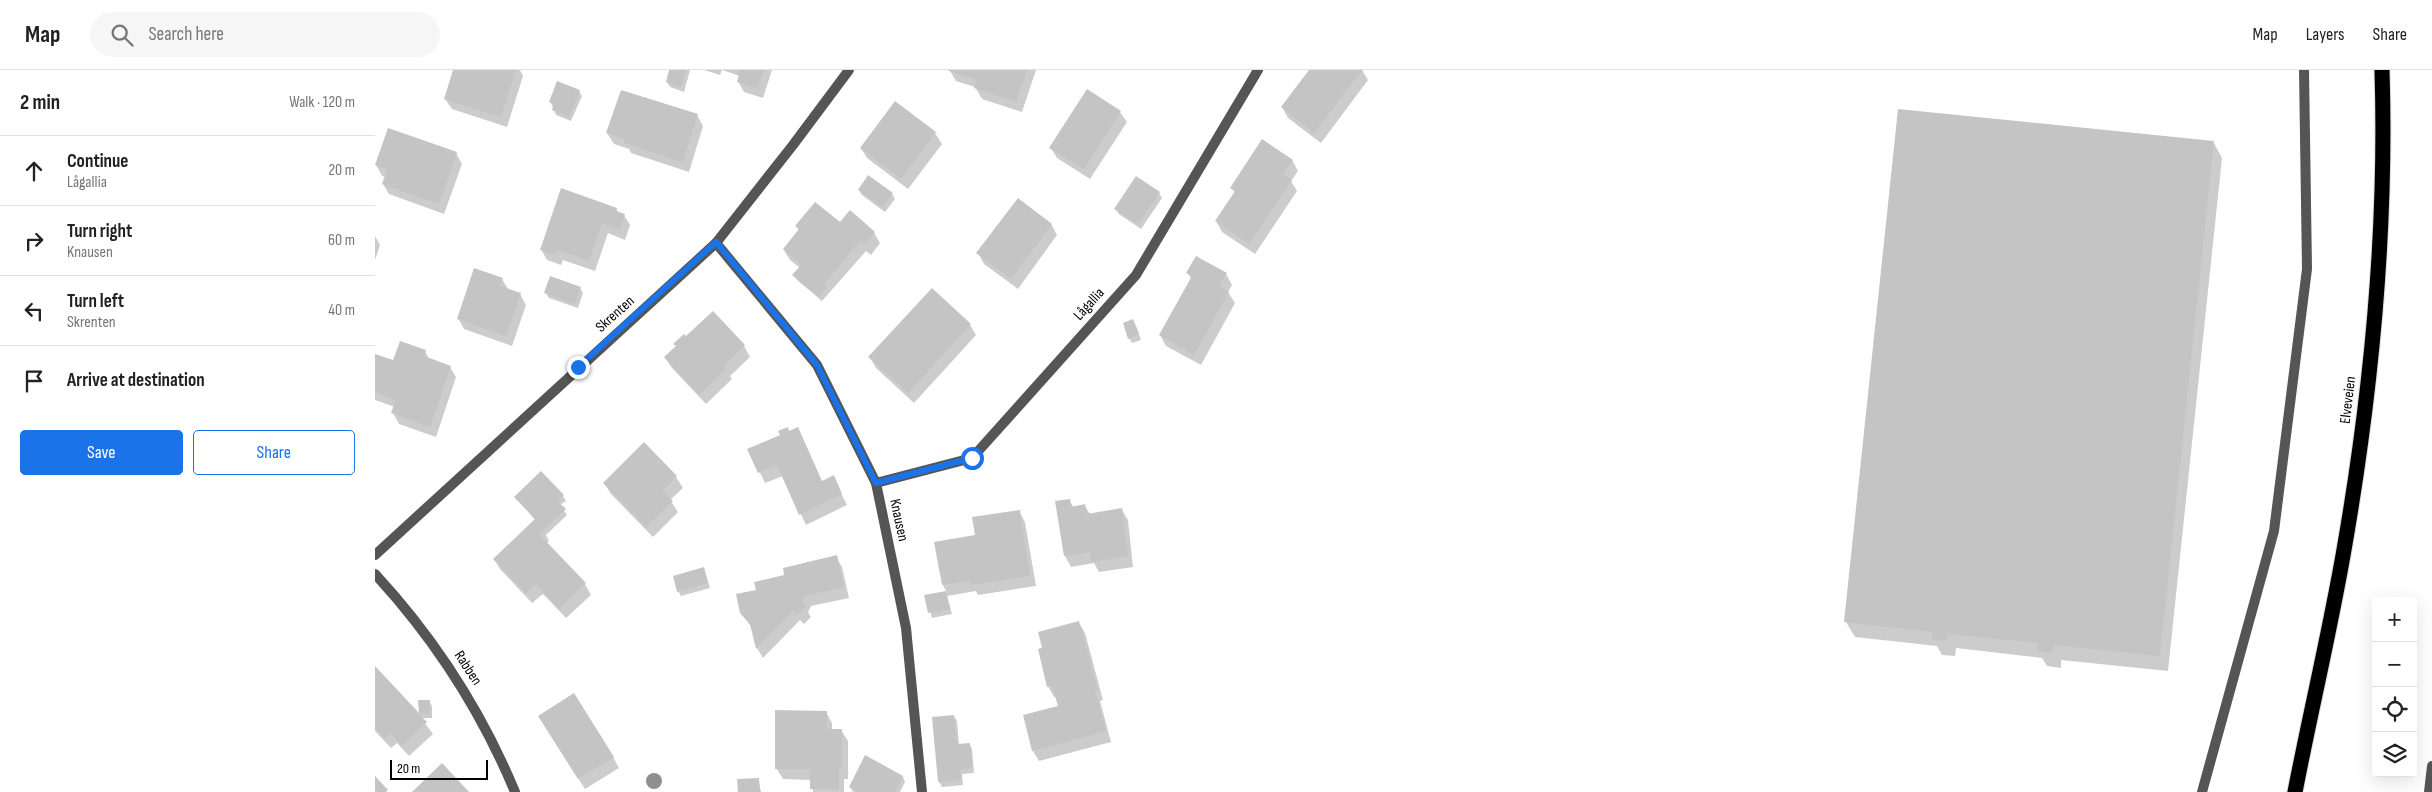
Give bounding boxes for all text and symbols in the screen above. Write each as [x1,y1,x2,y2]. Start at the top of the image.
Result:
search box [90,12,440,57]
text: Map [25,20,60,49]
icon: search [108,21,136,49]
text: Search here [148,23,224,46]
text: Map [2253,24,2278,45]
text: Layers [2306,24,2345,45]
text: Share [2373,24,2407,45]
text: 2 min [20,90,60,115]
text: Walk · 120 m [289,93,355,112]
text: Continue [67,150,128,173]
icon: ahead [20,157,48,185]
text: 20 m [328,161,355,180]
text: Lågallia [67,173,107,192]
text: Turn right [67,220,132,243]
icon: right [20,227,48,255]
text: 60 m [328,231,355,250]
text: Knausen [67,243,113,262]
street label: Lågallia [1069,284,1109,324]
text: Turn left [67,290,124,313]
street label: Skrenten [592,292,638,336]
icon: left [20,297,48,325]
text: 40 m [328,301,355,320]
text: Skrenten [67,313,116,332]
route end [567,356,590,379]
icon: arrive [20,367,48,395]
text: Arrive at destination [67,369,205,392]
street label: Elveveien [2336,375,2360,425]
button: Save [20,430,183,475]
button: Share [193,430,355,475]
route start [961,447,984,470]
street label: Knausen [885,497,913,543]
map controls [2372,597,2417,777]
button: + [2372,597,2417,642]
button: − [2372,642,2417,687]
street label: Rabben [450,647,486,689]
button: locate [2372,687,2417,732]
button: layers [2372,732,2417,777]
scale bar [390,757,487,780]
text: 20 m [397,760,420,777]

